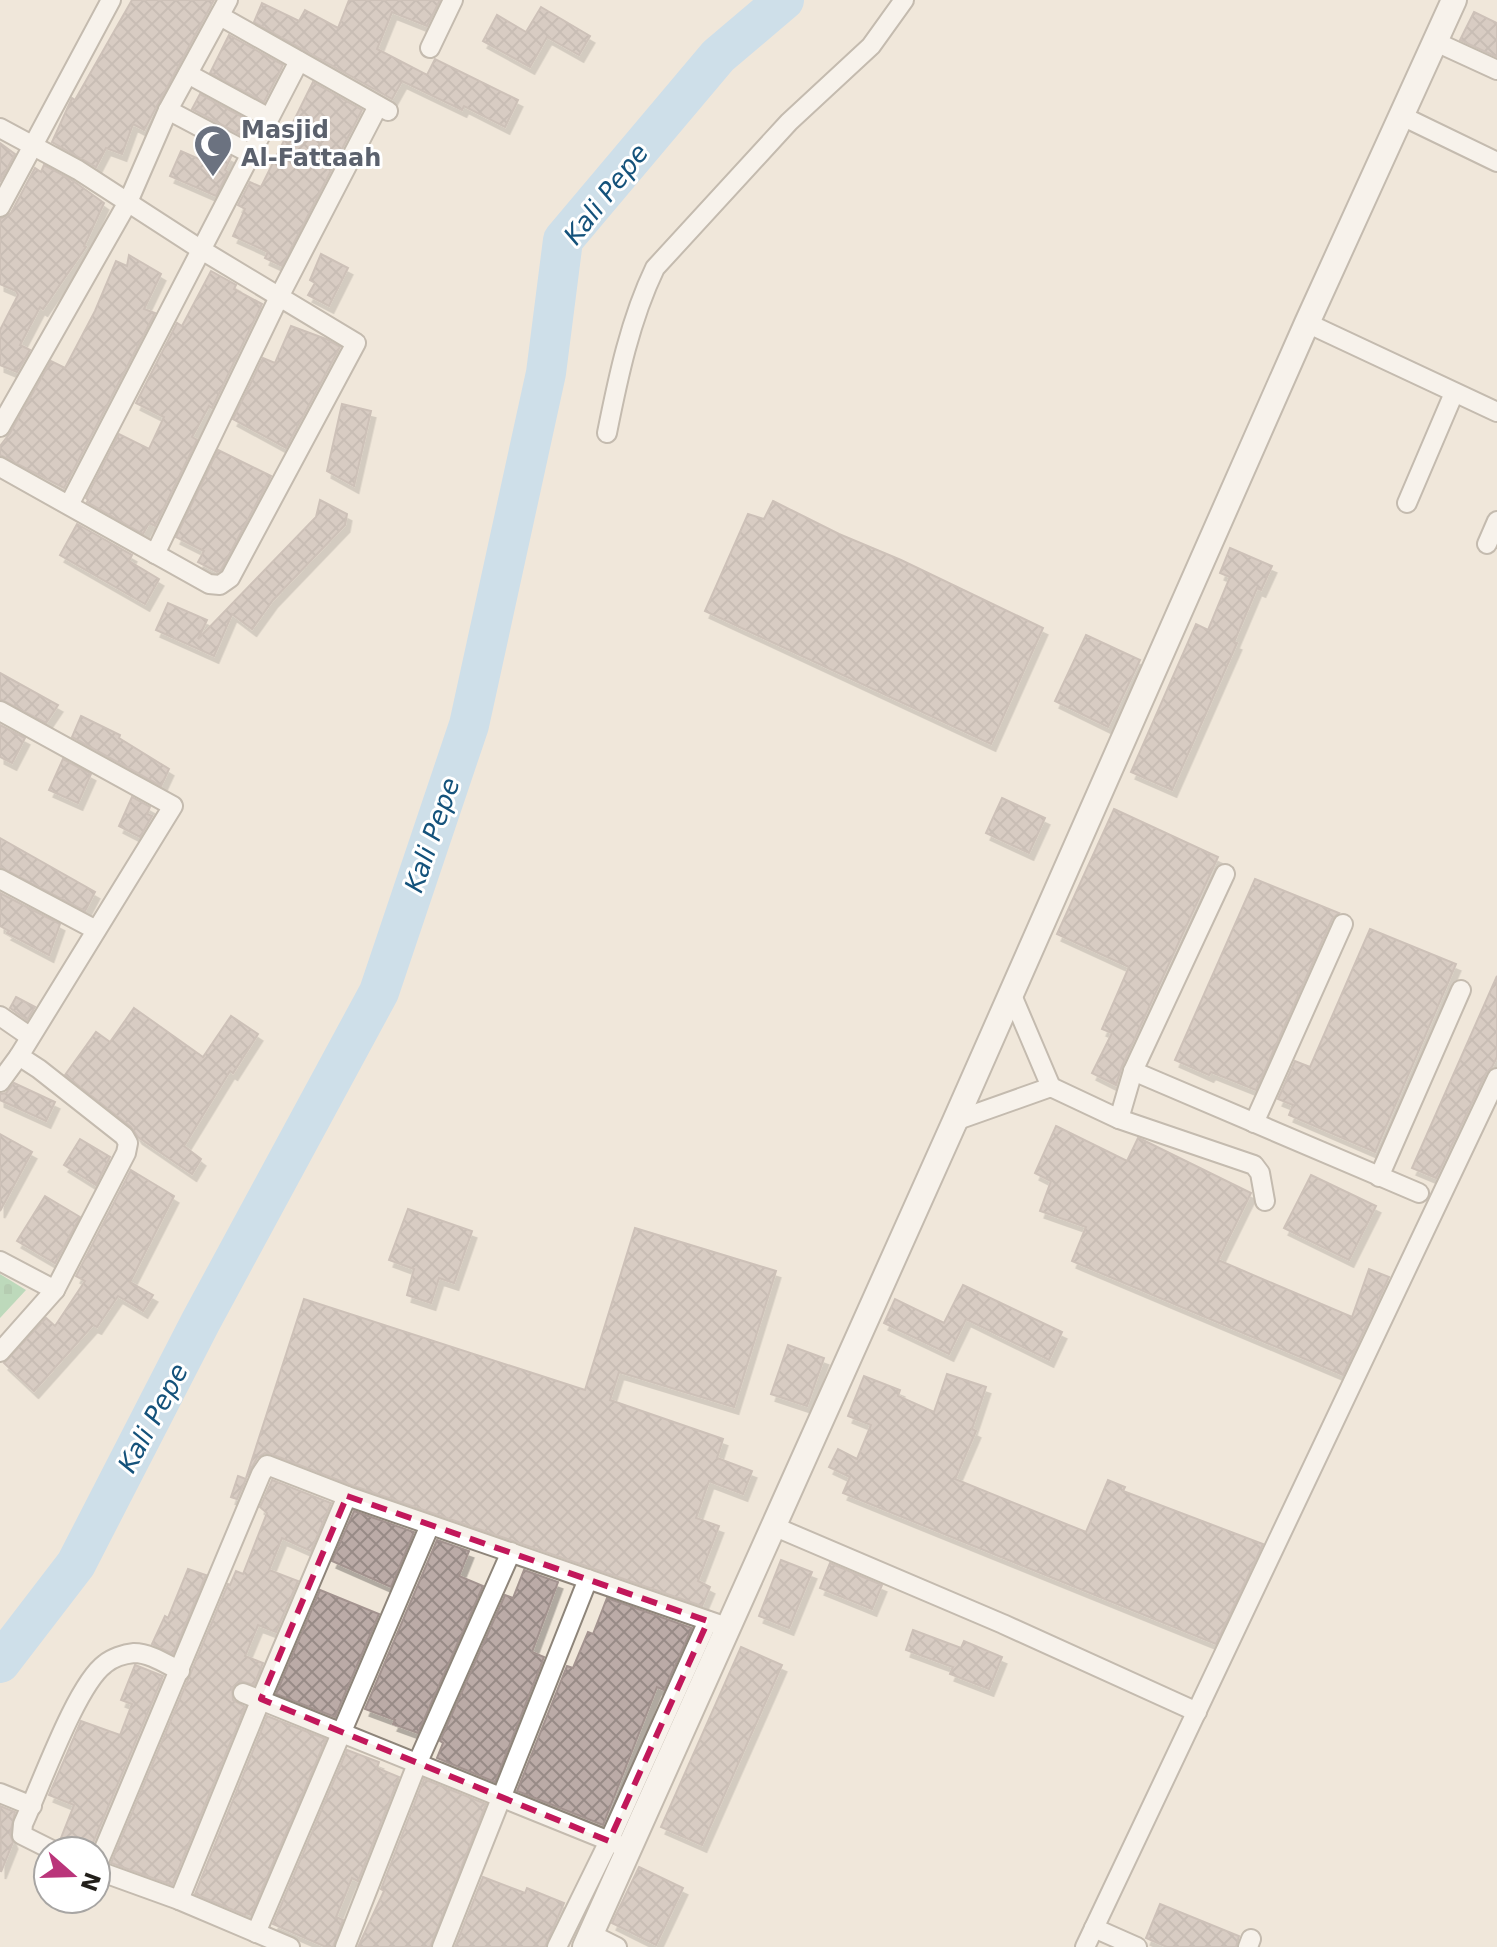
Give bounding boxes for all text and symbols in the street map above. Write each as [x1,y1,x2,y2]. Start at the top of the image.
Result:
place label: Masjid Al-Fattaah [241,116,381,172]
mosque icon: Masjid Al-Fattaah [192,123,234,178]
water label: Kali Pepe [558,138,654,250]
water label: Kali Pepe [398,774,466,896]
water label: Kali Pepe [112,1358,194,1478]
north arrow [32,1835,112,1915]
text: N [75,1869,105,1895]

